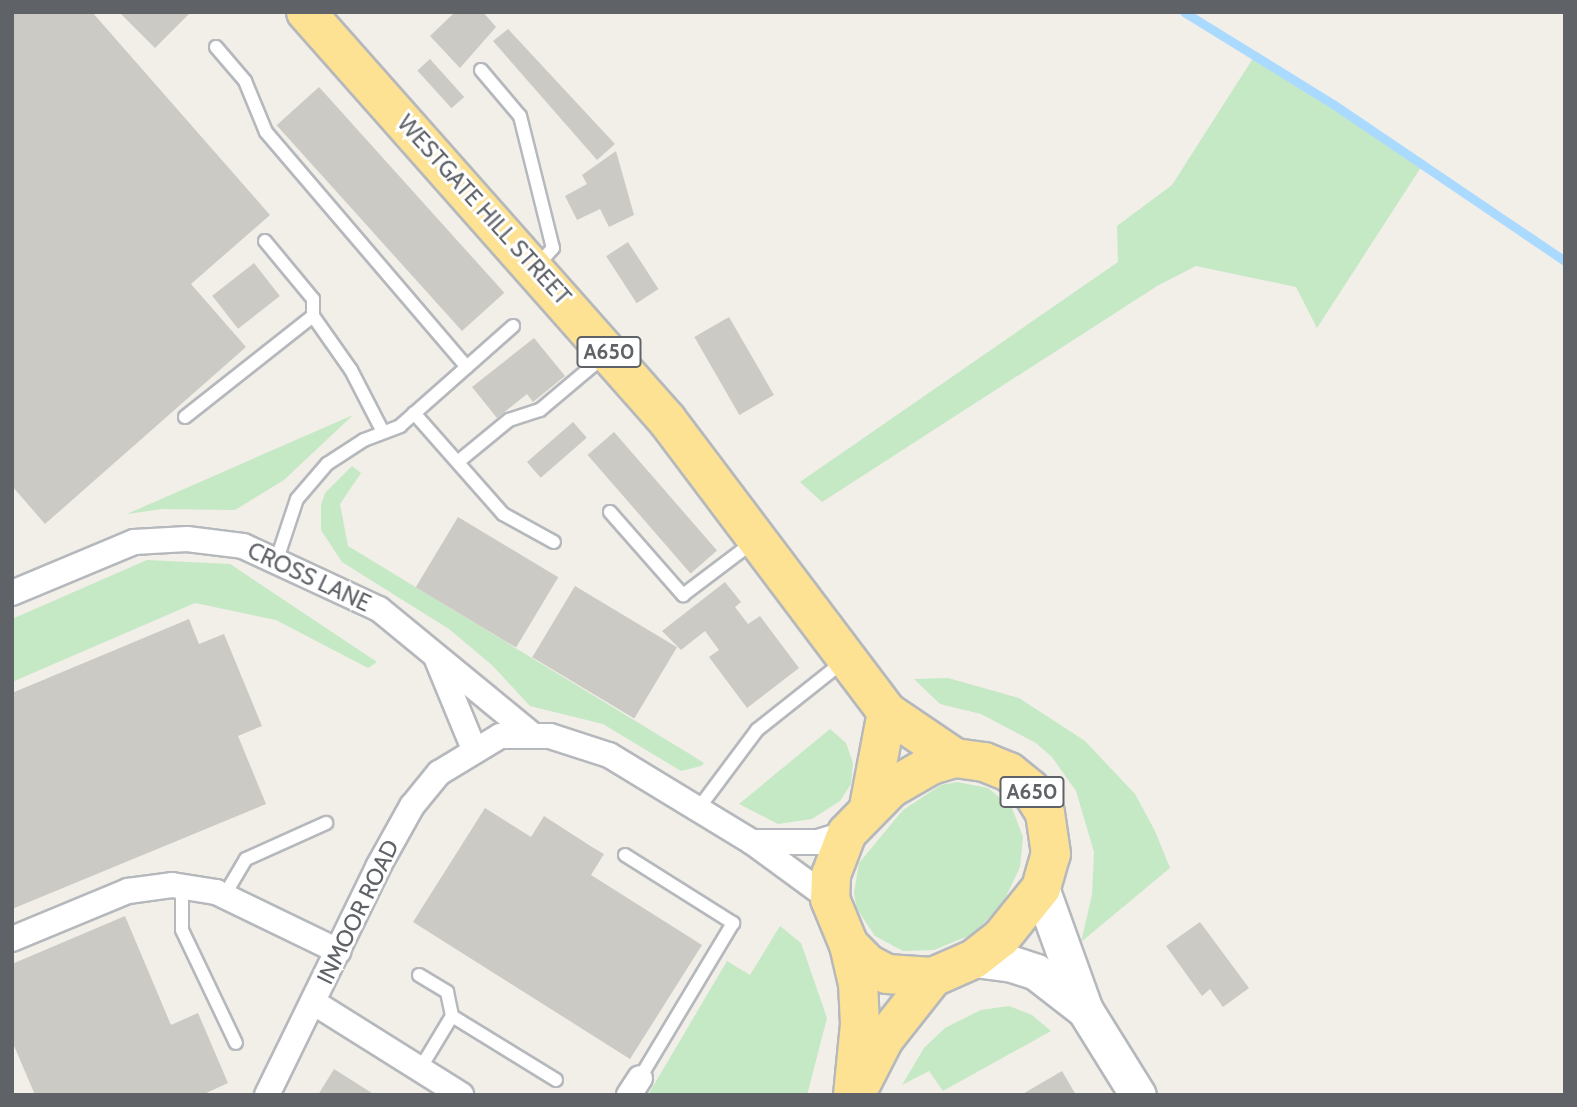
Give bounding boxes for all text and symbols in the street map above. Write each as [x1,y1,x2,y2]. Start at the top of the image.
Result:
street label: WESTGATE HILL STREET [392,109,576,311]
road number: A650 [576,334,642,370]
street label: CROSS LANE [243,537,375,617]
road number: A650 [999,774,1065,810]
street label: INMOOR ROAD [311,835,405,989]

